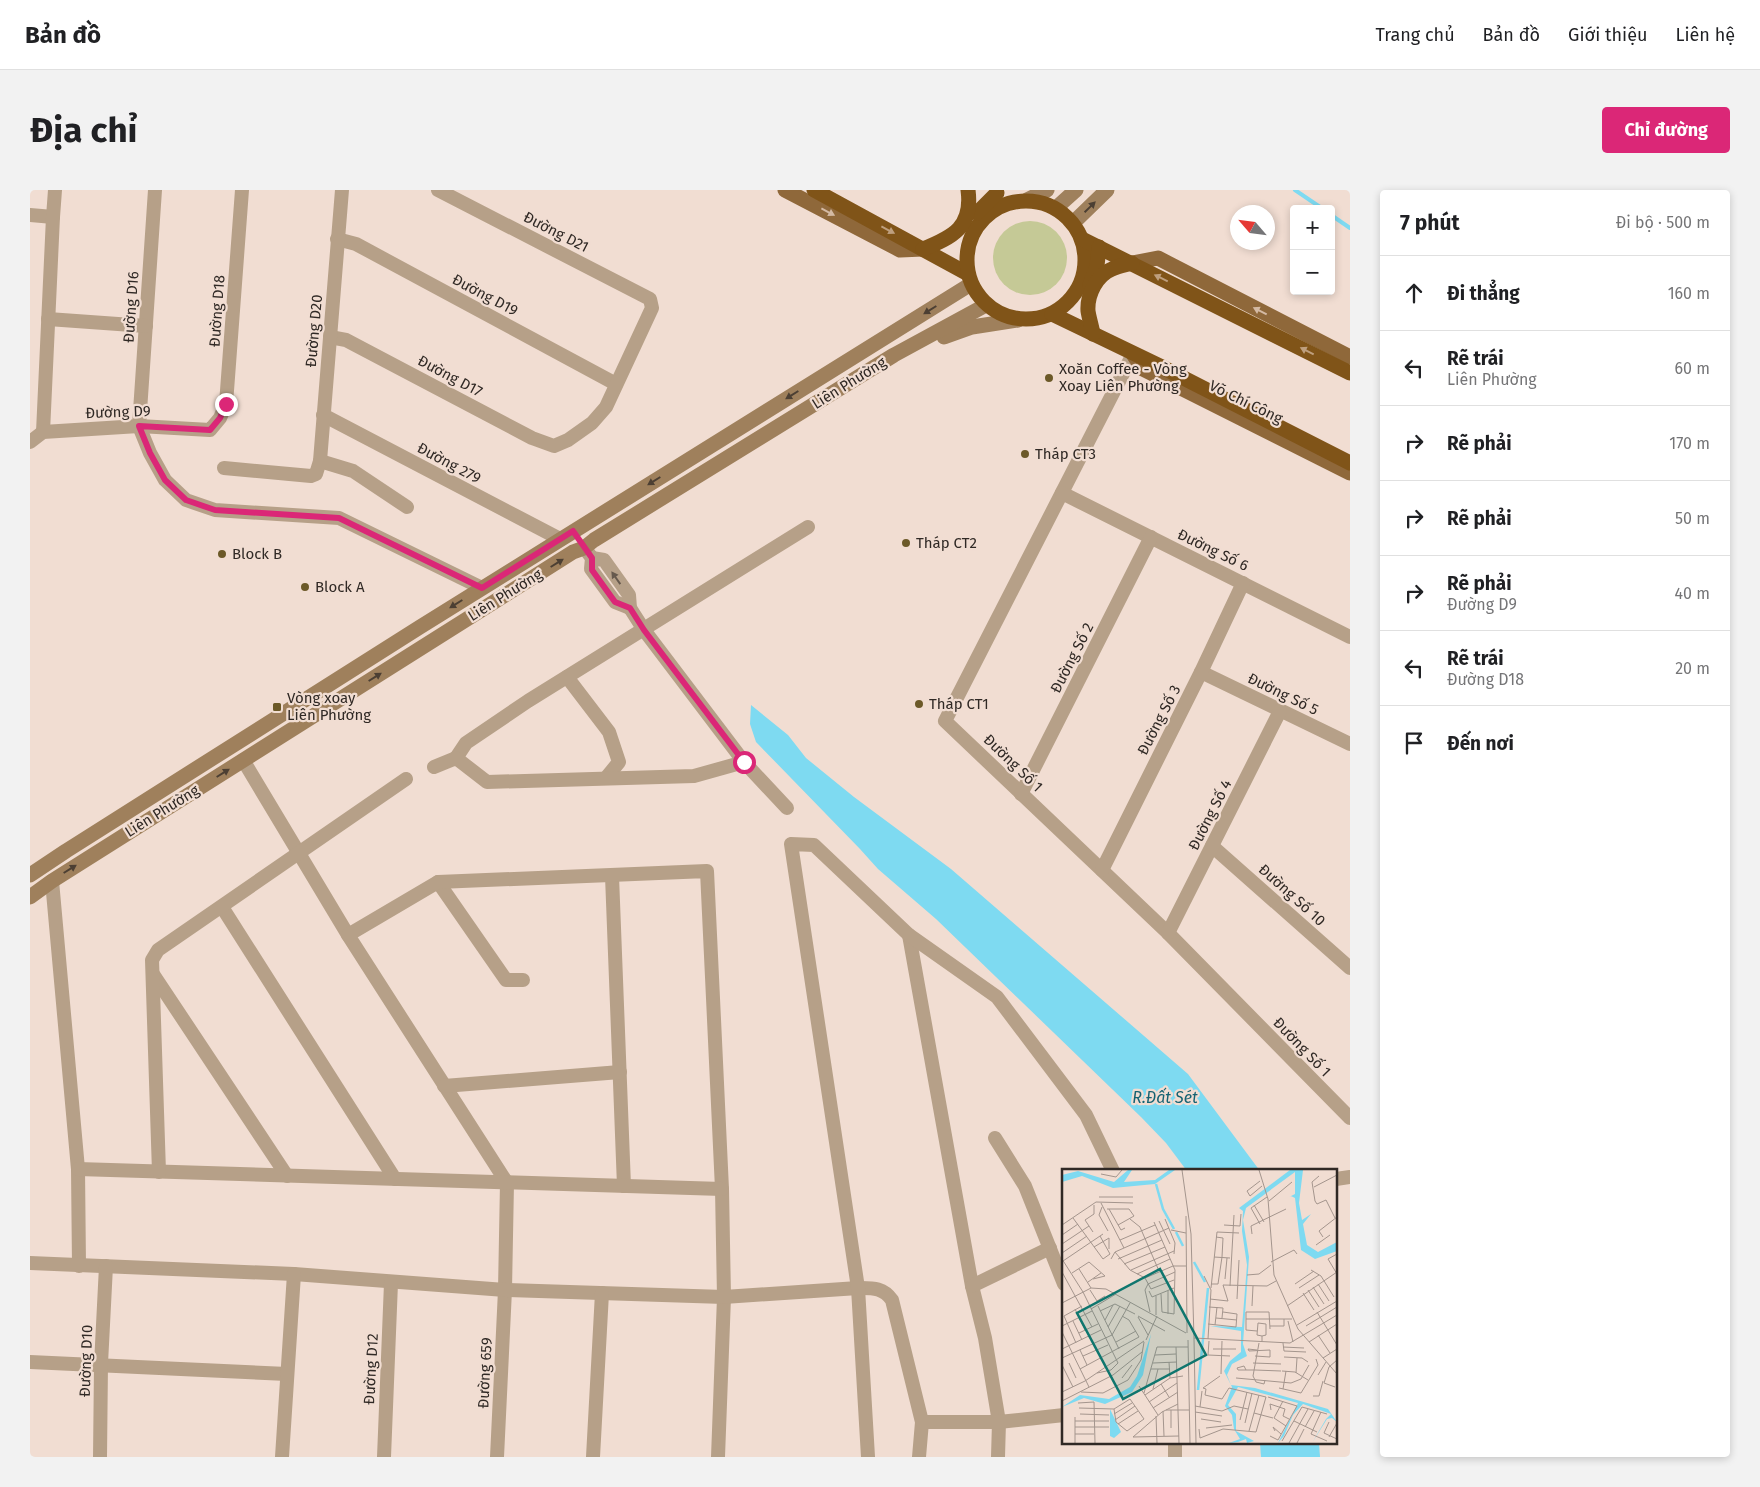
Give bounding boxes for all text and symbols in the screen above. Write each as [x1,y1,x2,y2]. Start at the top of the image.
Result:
text: Bản đồ [25,21,101,49]
text: Trang chủ [1375,24,1455,46]
text: Bản đồ [1483,24,1540,46]
text: Giới thiệu [1568,24,1647,46]
text: Liên hệ [1675,24,1735,46]
button: Chỉ đường [1602,107,1730,153]
text: Địa chỉ [30,109,137,151]
one-way arrow [1084,201,1096,213]
north arrow [1230,205,1275,250]
map controls [1290,205,1335,295]
button: + [1290,205,1335,250]
street label: Đường D21 [520,208,592,256]
one-way arrow [821,208,835,216]
text: 7 phút [1400,210,1460,236]
text: Đi bộ · 500 m [1616,213,1710,232]
one-way arrow [881,226,895,234]
button: − [1290,250,1335,295]
street label: Đường D16 [120,270,142,344]
street label: Đường D19 [449,270,521,320]
street label: Đường D18 [206,274,228,348]
one-way arrow [1154,274,1168,282]
icon: ahead [1400,279,1428,307]
text: Đi thẳng [1447,282,1520,305]
text: 160 m [1668,284,1710,303]
street label: Đường D20 [302,294,326,368]
one-way arrow [923,305,936,314]
one-way arrow [1253,307,1267,315]
one-way arrow [1299,347,1314,355]
text: Rẽ trái [1447,347,1504,370]
street label: Đường D17 [415,351,486,401]
street label: Liên Phường [809,353,890,413]
icon: left [1400,354,1428,382]
text: 60 m [1675,359,1710,378]
place label: Xoăn Coffee - Vòng Xoay Liên Phường [1059,360,1187,395]
text: Liên Phường [1447,370,1537,389]
marker: Xoăn Coffee - Vòng Xoay Liên Phường [1043,372,1055,384]
street label: Võ Chí Công [1206,377,1286,428]
one-way arrow [785,391,798,400]
route end [215,393,238,416]
street label: Đường D9 [85,402,151,422]
icon: right [1400,429,1428,457]
text: Rẽ phải [1447,432,1512,455]
text: 170 m [1669,434,1710,453]
street label: Đường 279 [414,439,484,487]
place label: Tháp CT3 [1035,445,1096,463]
marker: Tháp CT3 [1019,448,1031,460]
one-way arrow [647,476,660,486]
icon: right [1400,504,1428,532]
text: Rẽ phải [1447,507,1512,530]
text: 50 m [1675,509,1710,528]
street label: Đường Số 6 [1174,525,1252,575]
place label: Tháp CT2 [916,534,977,552]
marker: Tháp CT2 [900,537,912,549]
place label: Block B [232,545,282,563]
marker: Block B [216,548,228,560]
one-way arrow [550,558,563,567]
street label: Liên Phường [465,565,546,625]
one-way arrow [611,571,621,585]
text: Rẽ phải [1447,572,1512,595]
place label: Block A [315,578,365,596]
icon: right [1400,579,1428,607]
marker: Block A [299,581,311,593]
text: 40 m [1675,584,1710,603]
text: Đường D9 [1447,595,1517,614]
one-way arrow [450,600,463,609]
street label: Đường Số 2 [1047,620,1097,696]
text: Rẽ trái [1447,647,1504,670]
icon: left [1400,654,1428,682]
text: 20 m [1675,659,1710,678]
street label: Đường Số 5 [1245,669,1321,719]
text: Đường D18 [1447,670,1524,689]
one-way arrow [368,673,381,682]
street label: Đường Số 3 [1134,682,1184,758]
place label: Vòng xoay Liên Phường [287,689,371,724]
place label: Tháp CT1 [929,695,989,713]
marker: Tháp CT1 [913,698,925,710]
marker: Vòng xoay Liên Phường [271,701,283,713]
icon: arrive [1400,729,1428,757]
street label: Đường Số 1 [980,730,1046,796]
text: Đến nơi [1447,732,1514,755]
route start [733,751,756,774]
one-way arrow [216,769,229,778]
street label: Đường Số 4 [1185,777,1235,853]
street label: Liên Phường [122,781,203,841]
street label: Đường Số 10 [1255,860,1329,930]
one-way arrow [64,865,77,874]
street label: Đường Số 1 [1269,1014,1335,1080]
water label: R.Đất Sét [1132,1087,1198,1107]
inset map [1062,1169,1338,1444]
street label: Đường D10 [76,1325,96,1397]
street label: Đường D12 [360,1333,382,1405]
street label: Đường 659 [474,1337,496,1409]

